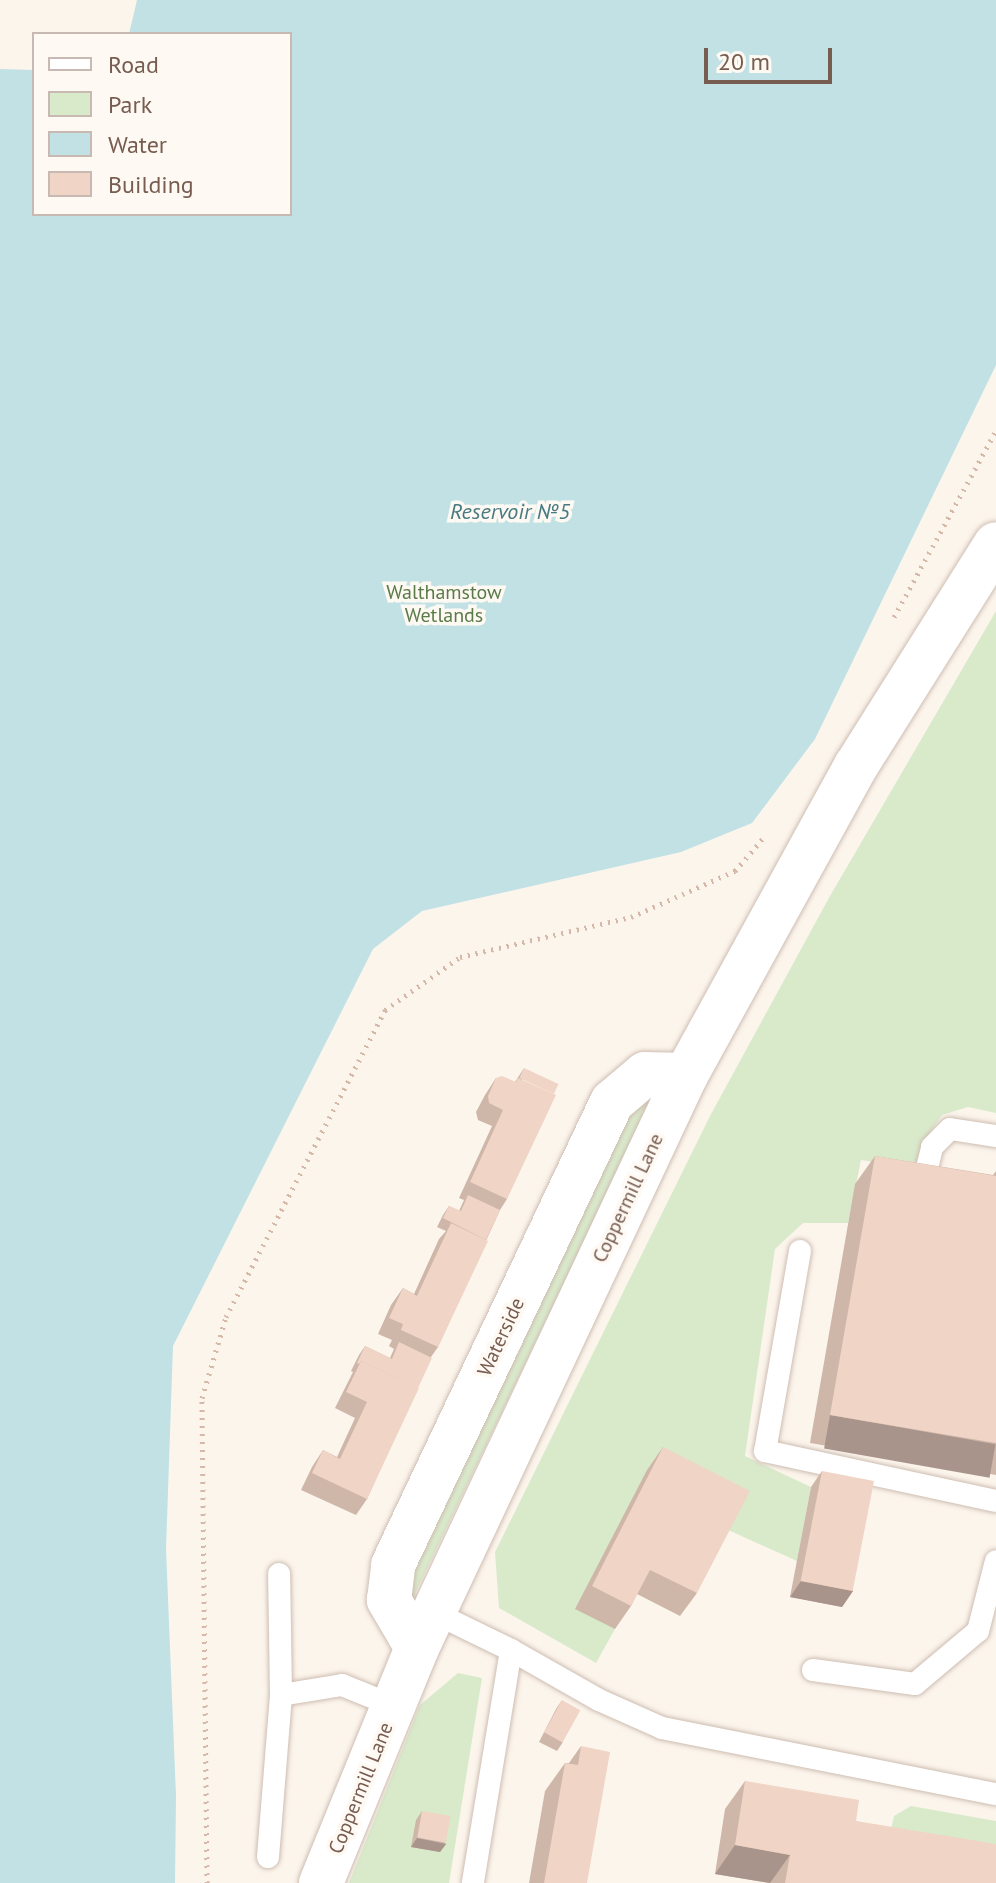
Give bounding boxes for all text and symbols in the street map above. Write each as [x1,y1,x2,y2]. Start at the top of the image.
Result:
legend [32,32,292,216]
scale bar [708,32,836,82]
text: 20 m [718,46,770,77]
text: Road [108,49,159,80]
text: Park [108,89,152,120]
text: Water [108,129,167,160]
text: Building [108,169,194,200]
water label: Reservoir №5 [450,499,570,525]
park label: Walthamstow Wetlands [386,581,502,628]
street label: Coppermill Lane [588,1130,668,1266]
street label: Waterside [472,1294,530,1380]
street label: Coppermill Lane [324,1719,398,1857]

